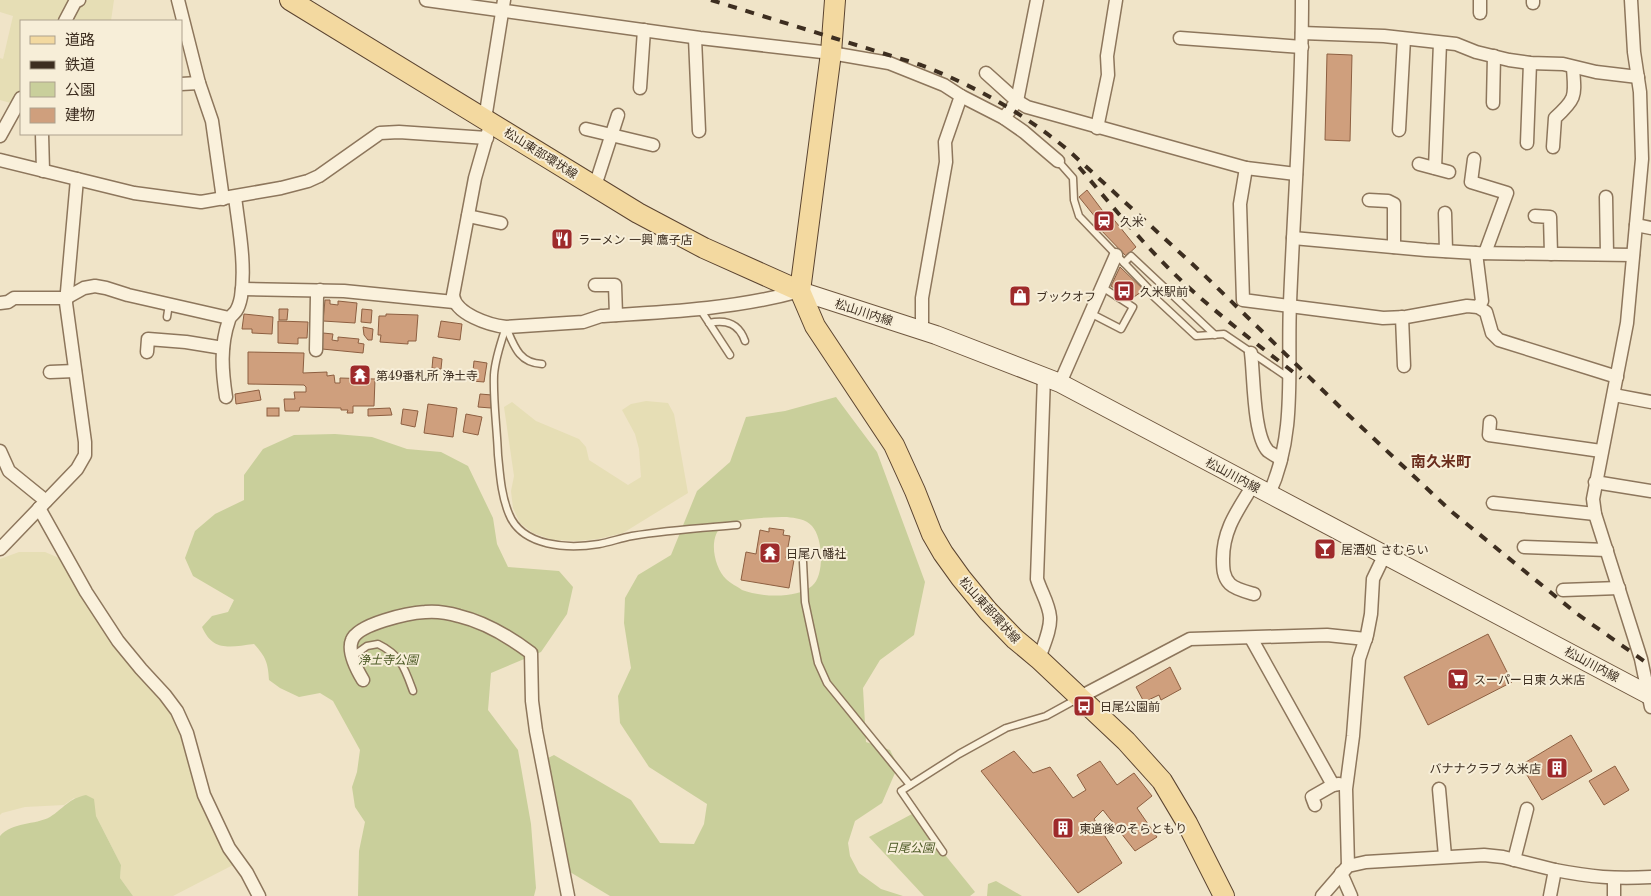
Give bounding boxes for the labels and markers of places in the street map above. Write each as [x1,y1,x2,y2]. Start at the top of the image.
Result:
station icon: 久米 [1092,209,1116,233]
place label: 久米 [1120,214,1144,229]
restaurant icon: ラーメン 一興 鷹子店 [550,227,574,251]
place label: ラーメン 一興 鷹子店 [578,232,692,247]
bus stop icon: 久米駅前 [1112,279,1136,303]
shop icon: ブックオフ [1008,284,1032,308]
place label: 久米駅前 [1140,284,1188,299]
place label: ブックオフ [1036,289,1096,304]
temple icon: 第49番札所 浄土寺 [348,363,372,387]
place label: 第49番札所 浄土寺 [376,368,478,383]
bar icon: 居酒処 さむらい [1313,537,1337,561]
temple icon: 日尾八幡社 [758,541,782,565]
place label: 居酒処 さむらい [1341,542,1428,557]
place label: 日尾八幡社 [786,546,846,561]
supermarket icon: スーパー日東 久米店 [1446,667,1470,691]
place label: スーパー日東 久米店 [1474,672,1585,687]
bus stop icon: 日尾公園前 [1072,694,1096,718]
place label: 日尾公園前 [1100,699,1160,714]
building icon: バナナクラブ 久米店 [1545,756,1569,780]
place label: バナナクラブ 久米店 [1430,761,1541,776]
building icon: 東道後のそらともり [1051,816,1075,840]
place label: 東道後のそらともり [1079,821,1187,836]

